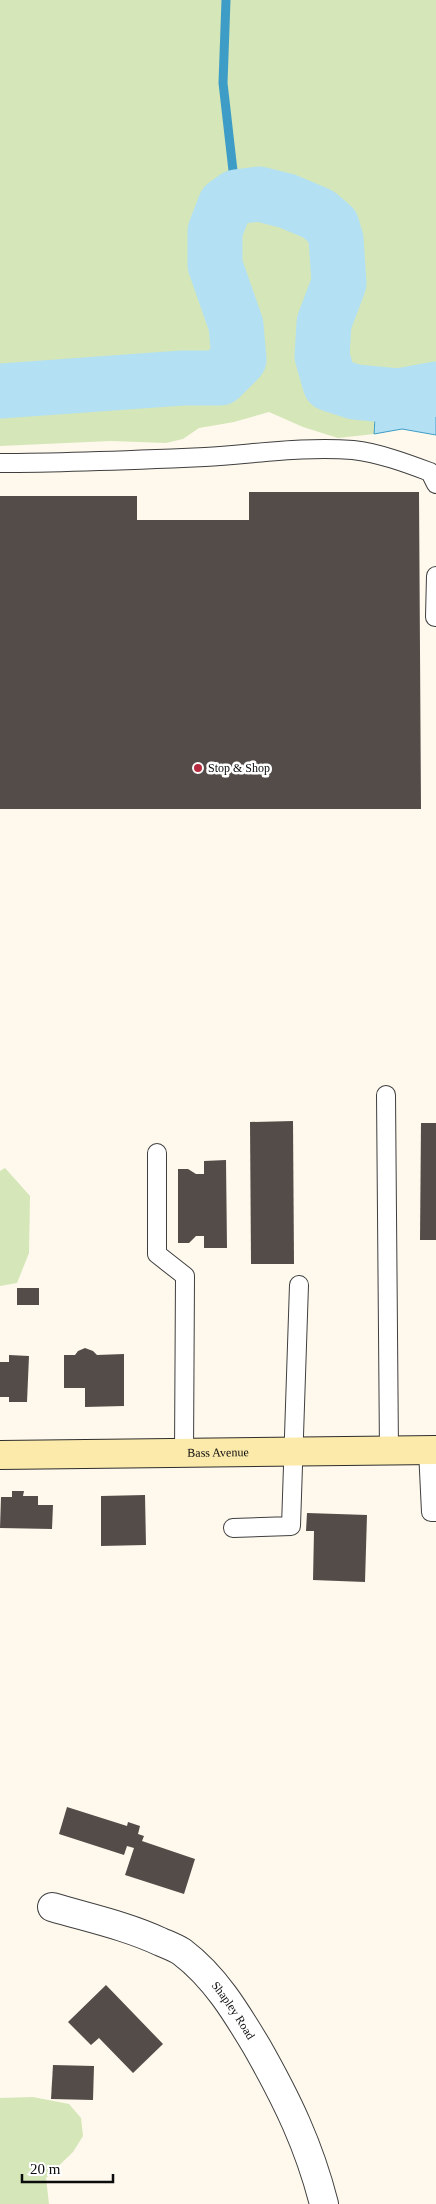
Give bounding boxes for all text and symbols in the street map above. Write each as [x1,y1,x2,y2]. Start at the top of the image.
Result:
place label: Stop & Shop [208,761,270,775]
marker: Stop & Shop [192,762,204,774]
street label: Bass Avenue [187,1445,249,1460]
street label: Shapley Road [209,1979,258,2042]
scale bar [22,2152,114,2184]
text: 20 m [30,2161,61,2177]

